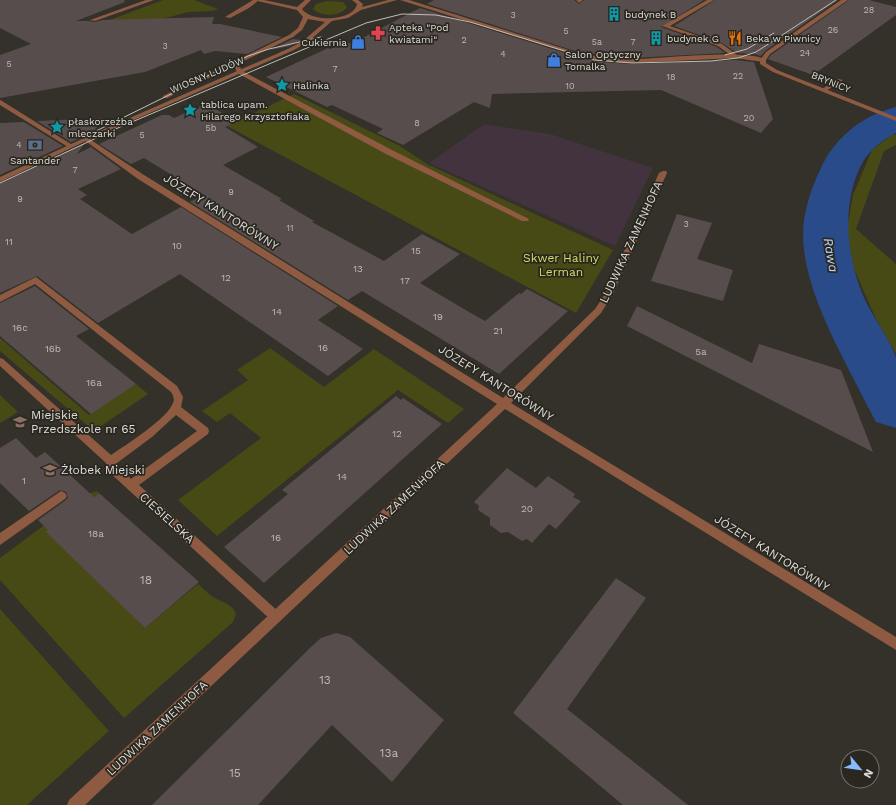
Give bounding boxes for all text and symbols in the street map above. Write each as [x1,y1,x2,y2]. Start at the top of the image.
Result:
house number: 28 [864,5,874,15]
building icon: budynek B [606,6,622,22]
place label: budynek B [625,9,676,20]
house number: 3 [510,10,516,20]
place label: Apteka "Pod kwiatami" [389,22,448,45]
pharmacy icon: Apteka "Pod kwiatami" [370,25,386,41]
house number: 26 [828,25,838,35]
house number: 5 [563,26,569,36]
building icon: budynek G [648,30,664,46]
restaurant icon: Beka w Piwnicy [727,30,743,46]
place label: budynek G [667,33,719,44]
place label: Beka w Piwnicy [746,33,821,44]
shop icon: Cukiernia [350,34,366,50]
house number: 2 [461,35,467,45]
place label: Cukiernia [301,37,347,48]
house number: 5a [592,37,602,47]
house number: 7 [630,37,636,47]
house number: 3 [162,41,168,51]
house number: 24 [800,48,811,58]
house number: 4 [500,49,506,59]
place label: Salon Optyczny Tomalka [565,49,642,72]
shop icon: Salon Optyczny Tomalka [546,52,562,68]
street label: WIOSNY LUDÓW [168,54,246,96]
house number: 5 [6,59,12,69]
house number: 7 [332,64,338,74]
street label: BRYNICY [810,69,852,95]
house number: 22 [733,71,743,81]
house number: 18 [666,72,676,82]
place icon: Halinka [274,77,290,93]
place label: Halinka [293,80,329,91]
house number: 10 [565,81,575,91]
place label: tablica upam. Hilarego Krzysztofiaka [201,99,310,122]
place icon: tablica upam. Hilarego Krzysztofiaka [182,102,198,118]
house number: 20 [744,113,755,123]
place label: płaskorzeźba mleczarki [68,116,133,139]
house number: 8 [414,118,420,128]
place icon: płaskorzeźba mleczarki [49,119,65,135]
house number: 5b [206,123,217,133]
house number: 5 [139,130,145,140]
bank icon: Santander [27,137,43,153]
house number: 4 [16,140,22,150]
place label: Santander [10,155,60,166]
house number: 7 [72,165,78,175]
street label: JÓZEFY KANTORÓWNY [161,171,281,253]
street label: LUDWIKA ZAMENHOFA [597,179,665,305]
house number: 9 [228,187,234,197]
house number: 9 [17,194,23,204]
house number: 3 [683,219,689,229]
house number: 11 [286,223,294,233]
house number: 11 [5,236,13,247]
water label: Rawa [821,237,841,273]
house number: 10 [172,240,182,251]
house number: 15 [411,245,421,256]
park label: Skwer Haliny Lerman [523,251,600,279]
house number: 13 [353,263,363,274]
house number: 12 [221,272,231,283]
house number: 17 [400,275,410,286]
house number: 14 [272,306,282,317]
house number: 19 [433,311,443,322]
house number: 16c [12,322,28,333]
house number: 21 [493,325,503,336]
house number: 16 [318,342,328,353]
street label: JÓZEFY KANTORÓWNY [436,342,556,424]
house number: 16b [45,343,61,354]
house number: 5a [695,346,707,357]
house number: 16a [86,377,102,388]
place label: Miejskie Przedszkole nr 65 [31,408,136,436]
school or university icon: Miejskie Przedszkole nr 65 [12,414,28,430]
house number: 12 [392,428,402,439]
street label: LUDWIKA ZAMENHOFA [341,457,447,557]
school or university icon: Żłobek Miejski [42,462,58,478]
place label: Żłobek Miejski [61,463,145,477]
house number: 14 [337,471,347,482]
house number: 1 [22,475,26,486]
street label: CIESIELSKA [137,490,197,546]
house number: 20 [521,503,533,514]
street label: JÓZEFY KANTORÓWNY [712,512,832,594]
house number: 18a [88,528,104,539]
house number: 16 [271,532,281,543]
house number: 18 [140,573,152,587]
house number: 13 [319,673,331,687]
street label: LUDWIKA ZAMENHOFA [104,678,210,778]
house number: 13a [380,746,398,760]
north arrow [840,749,880,789]
house number: 15 [229,766,241,780]
text: N [861,767,876,780]

